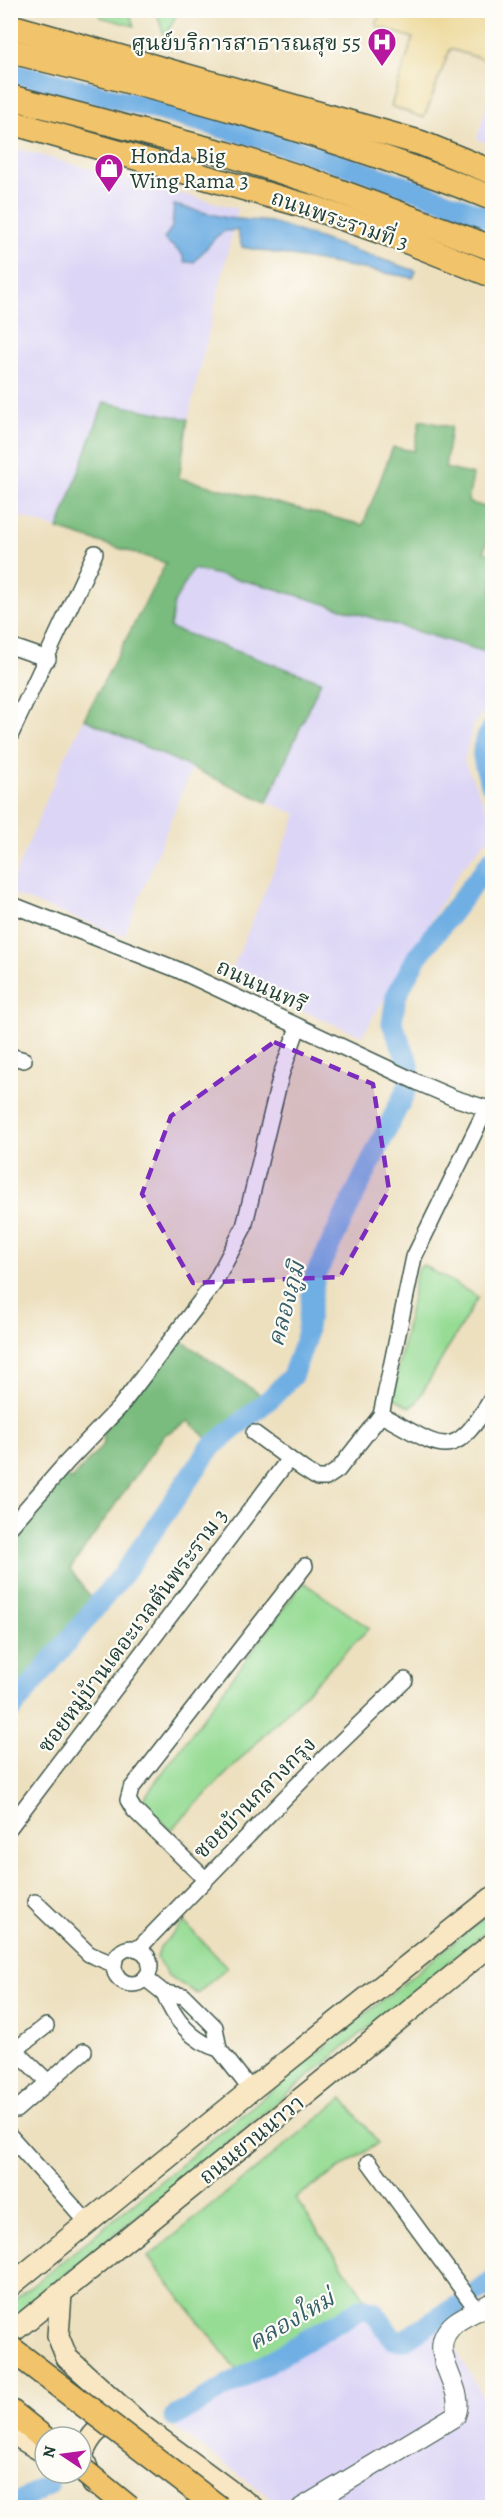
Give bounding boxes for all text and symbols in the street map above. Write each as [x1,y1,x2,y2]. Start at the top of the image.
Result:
hospital icon: ศูนย์บริการสาธารณสุข 55 [366,26,398,68]
place label: ศูนย์บริการสาธารณสุข 55 [131,28,361,58]
place label: Honda Big Wing Rama 3 [129,141,249,196]
shop icon: Honda Big Wing Rama 3 [93,152,125,194]
street label: ถนนพระรามที่ 3 [267,180,413,258]
street label: ถนนนนทรี [211,952,312,1020]
water label: คลองภูมิ [259,1256,313,1350]
street label: ซอยหมู่บ้านเดอะเวลตันพระราม 3 [31,1502,235,1759]
street label: ซอยบ้านกลางกรุง [187,1730,323,1866]
street label: ถนนยานนาวา [193,2088,311,2192]
water label: คลองใหม่ [241,2280,343,2358]
north arrow [33,2425,93,2485]
text: N [37,2443,61,2460]

